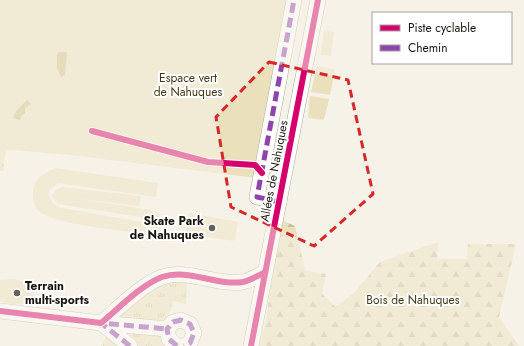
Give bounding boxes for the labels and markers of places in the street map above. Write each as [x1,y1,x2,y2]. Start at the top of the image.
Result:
place label: Skate Park de Nahuques [130,212,205,244]
marker: Skate Park de Nahuques [207,223,217,233]
place label: Terrain multi-sports [25,277,89,309]
marker: Terrain multi-sports [12,288,22,298]

